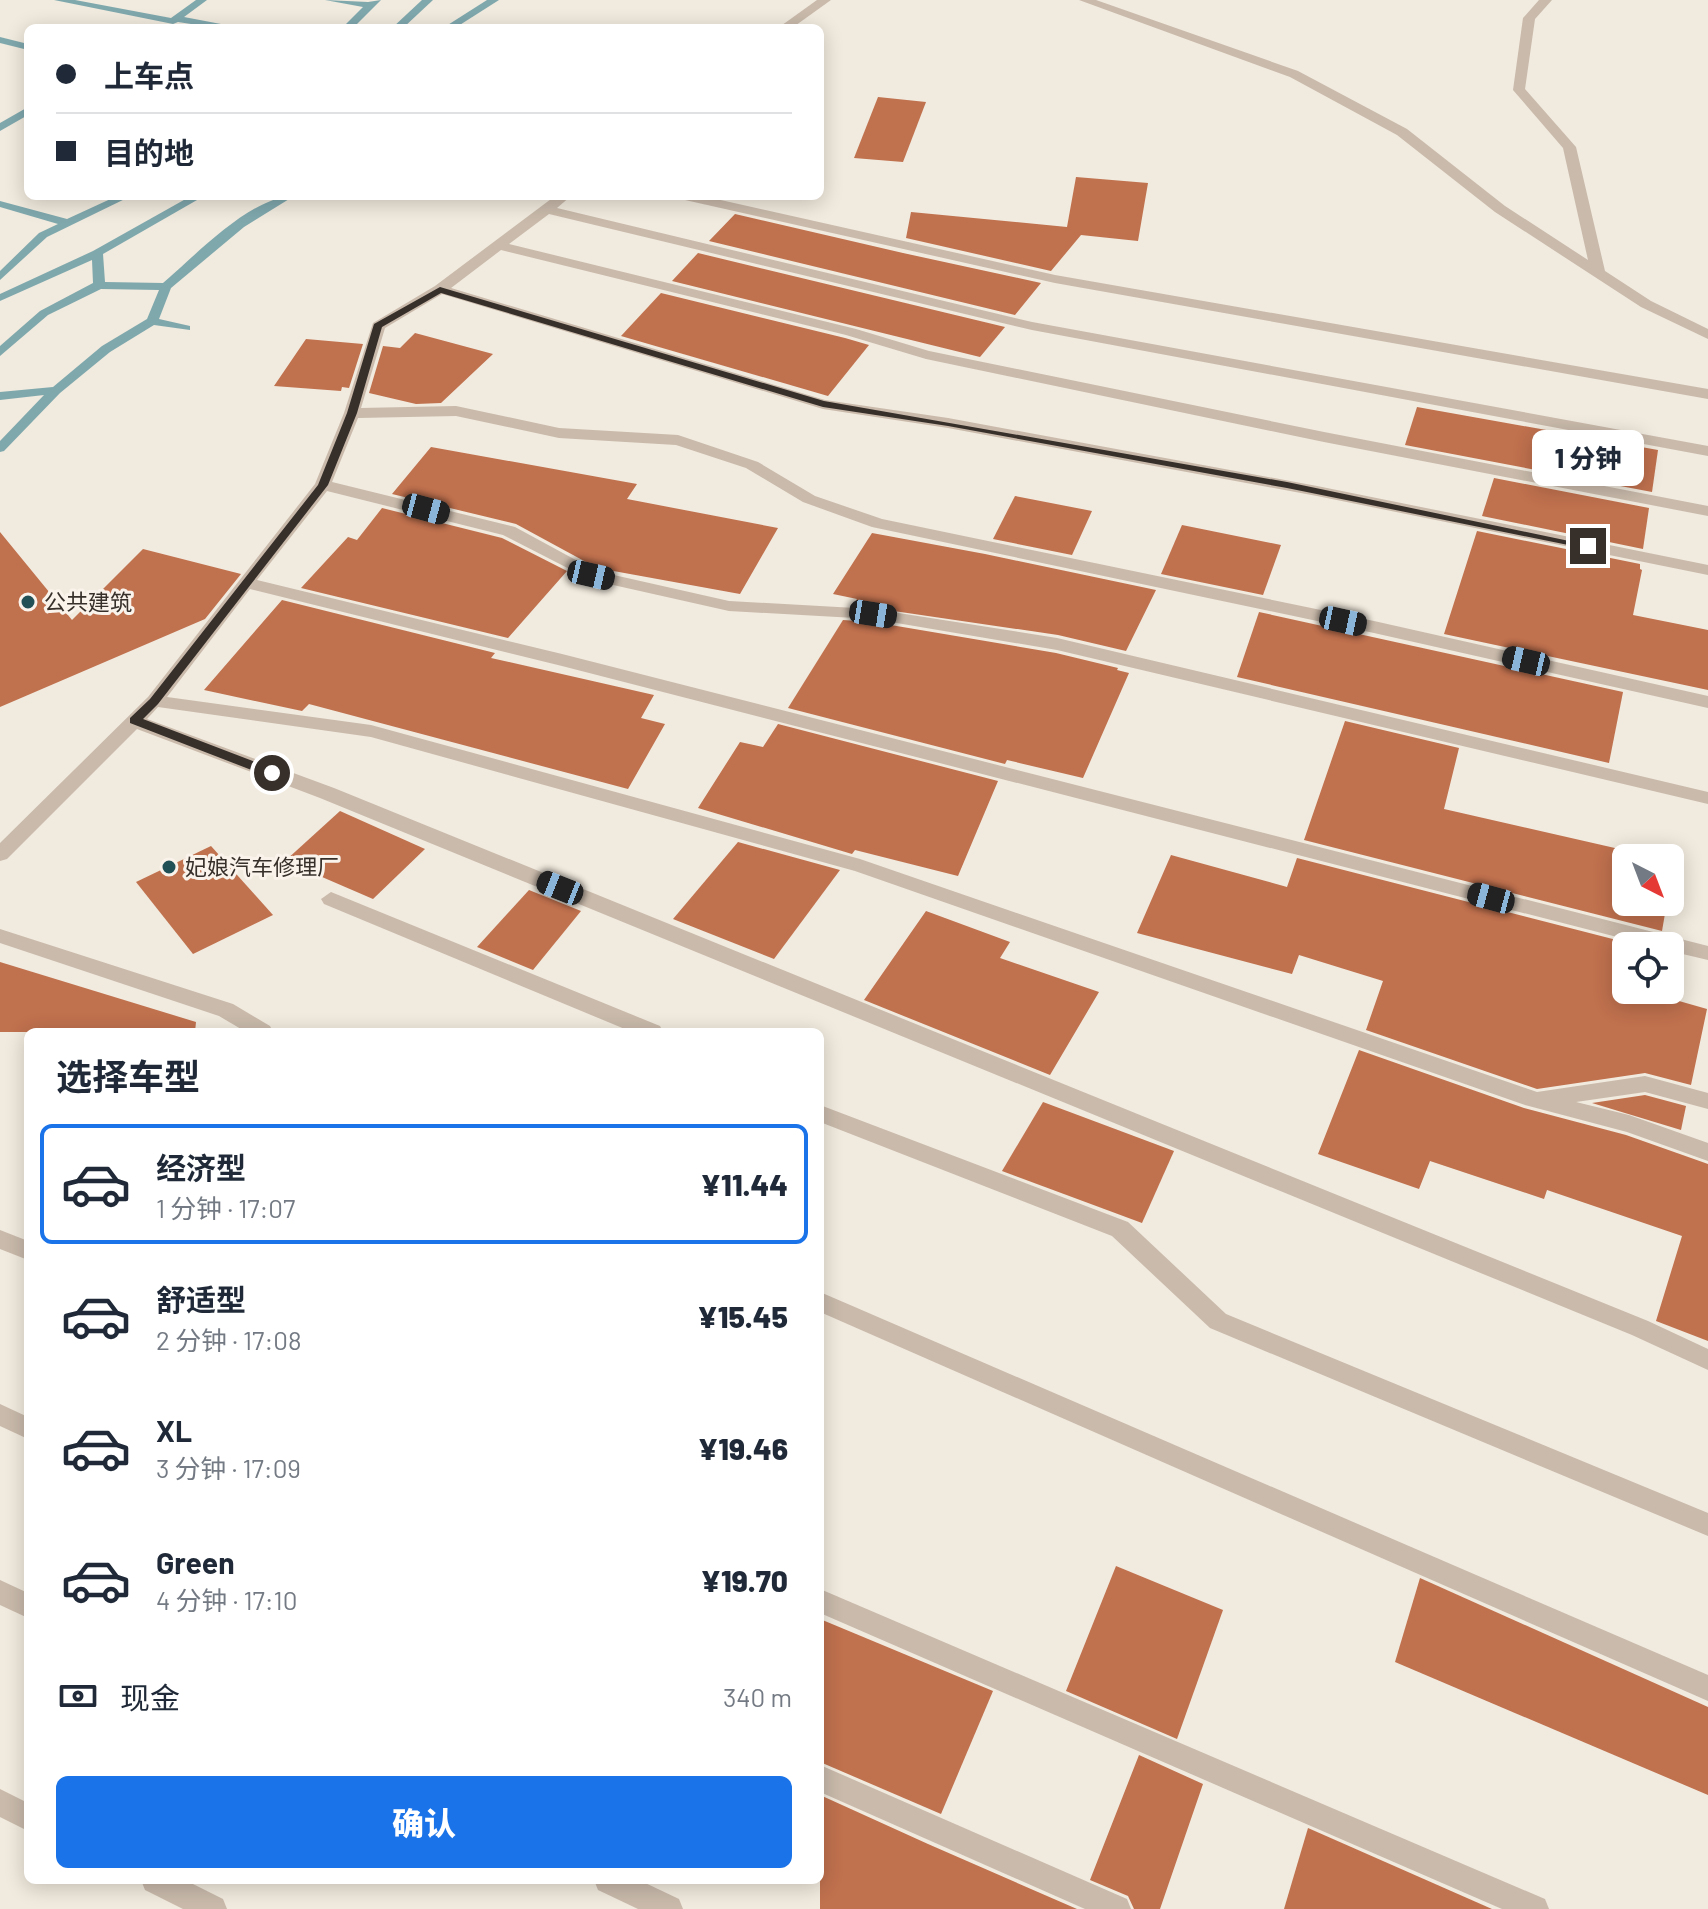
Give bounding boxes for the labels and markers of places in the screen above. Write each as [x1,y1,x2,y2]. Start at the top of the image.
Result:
place label: 公共建筑 [44,588,132,614]
marker: 公共建筑 [19,593,37,611]
place label: 妃娘汽车修理厂 [185,853,339,879]
marker: 妃娘汽车修理厂 [160,858,178,876]

